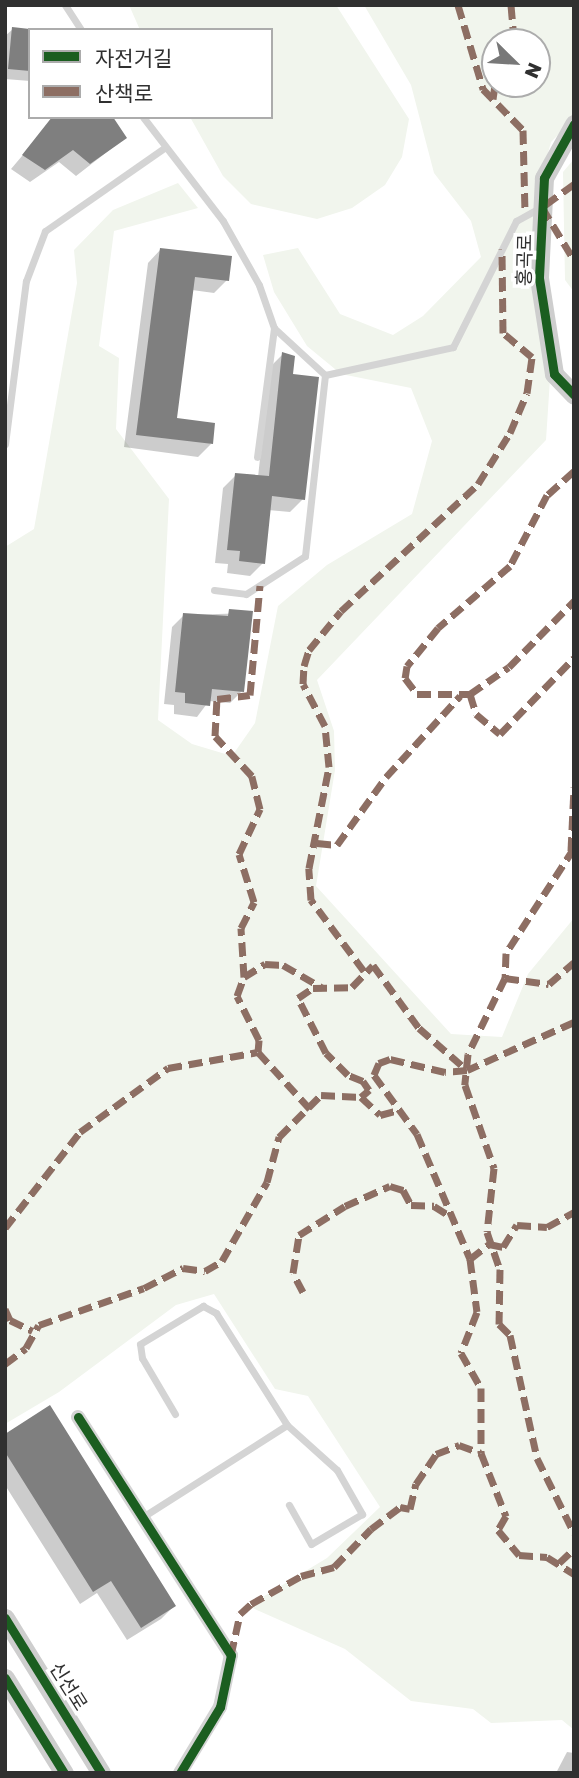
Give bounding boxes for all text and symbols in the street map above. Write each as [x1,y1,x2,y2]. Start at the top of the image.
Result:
legend [28,28,273,119]
north arrow [481,28,551,98]
text: 자전거길 [95,45,172,71]
text: N [520,60,547,82]
text: 산책로 [95,80,153,106]
street label: 홍곡로 [512,234,536,286]
street label: 신선로 [45,1658,93,1714]

